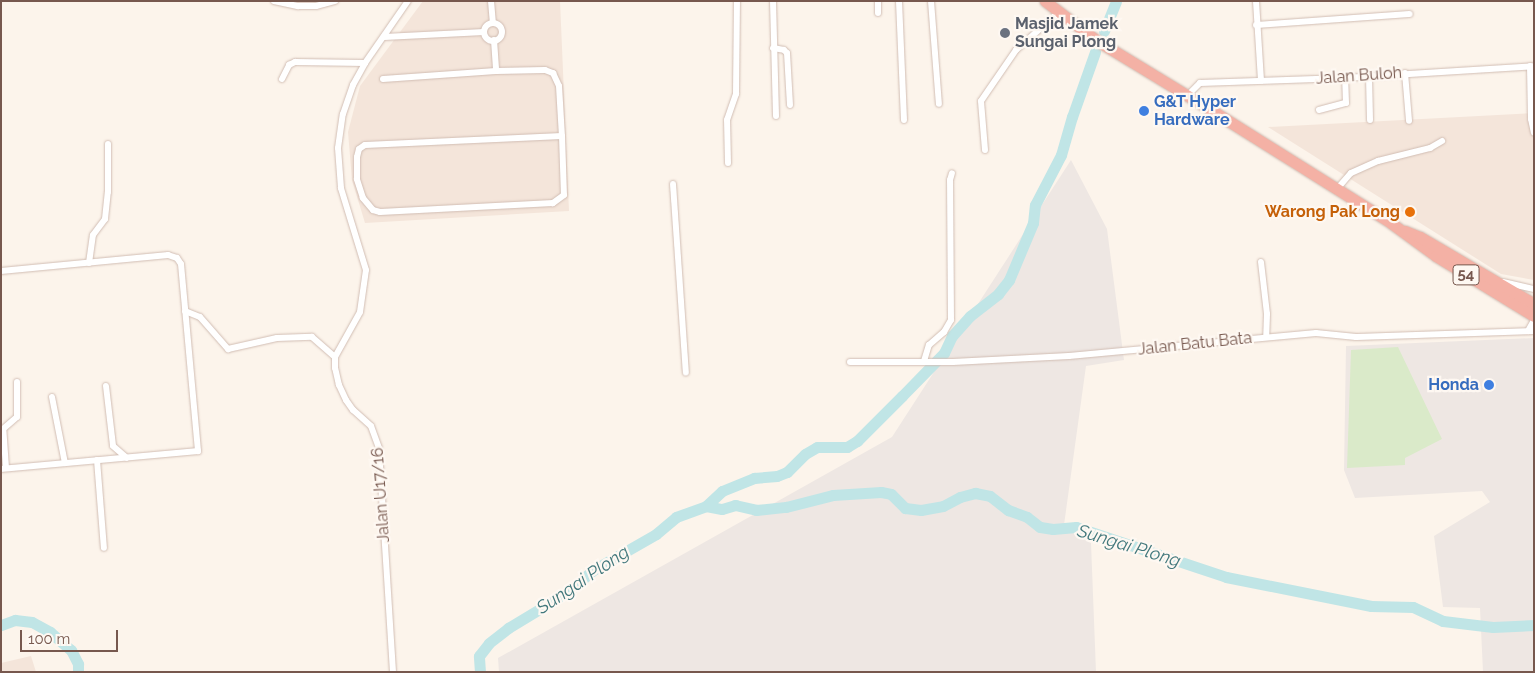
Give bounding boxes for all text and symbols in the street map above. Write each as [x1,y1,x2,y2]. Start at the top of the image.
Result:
place label: Masjid Jamek Sungai Plong [1015,14,1119,52]
marker: Masjid Jamek Sungai Plong [999,27,1011,39]
street label: Jalan Buloh [1315,63,1403,89]
place label: G&T Hyper Hardware [1154,92,1236,130]
marker: G&T Hyper Hardware [1138,105,1150,117]
place label: Warong Pak Long [1265,202,1400,222]
marker: Warong Pak Long [1404,206,1416,218]
road number: 54 [1452,262,1480,288]
street label: Jalan Batu Bata [1137,328,1253,360]
place label: Honda [1428,375,1479,395]
marker: Honda [1483,379,1495,391]
street label: Jalan U17/16 [368,447,394,543]
water label: Sungai Plong [1075,520,1183,572]
water label: Sungai Plong [533,541,633,619]
scale bar [22,620,120,652]
text: 100 m [28,630,70,648]

